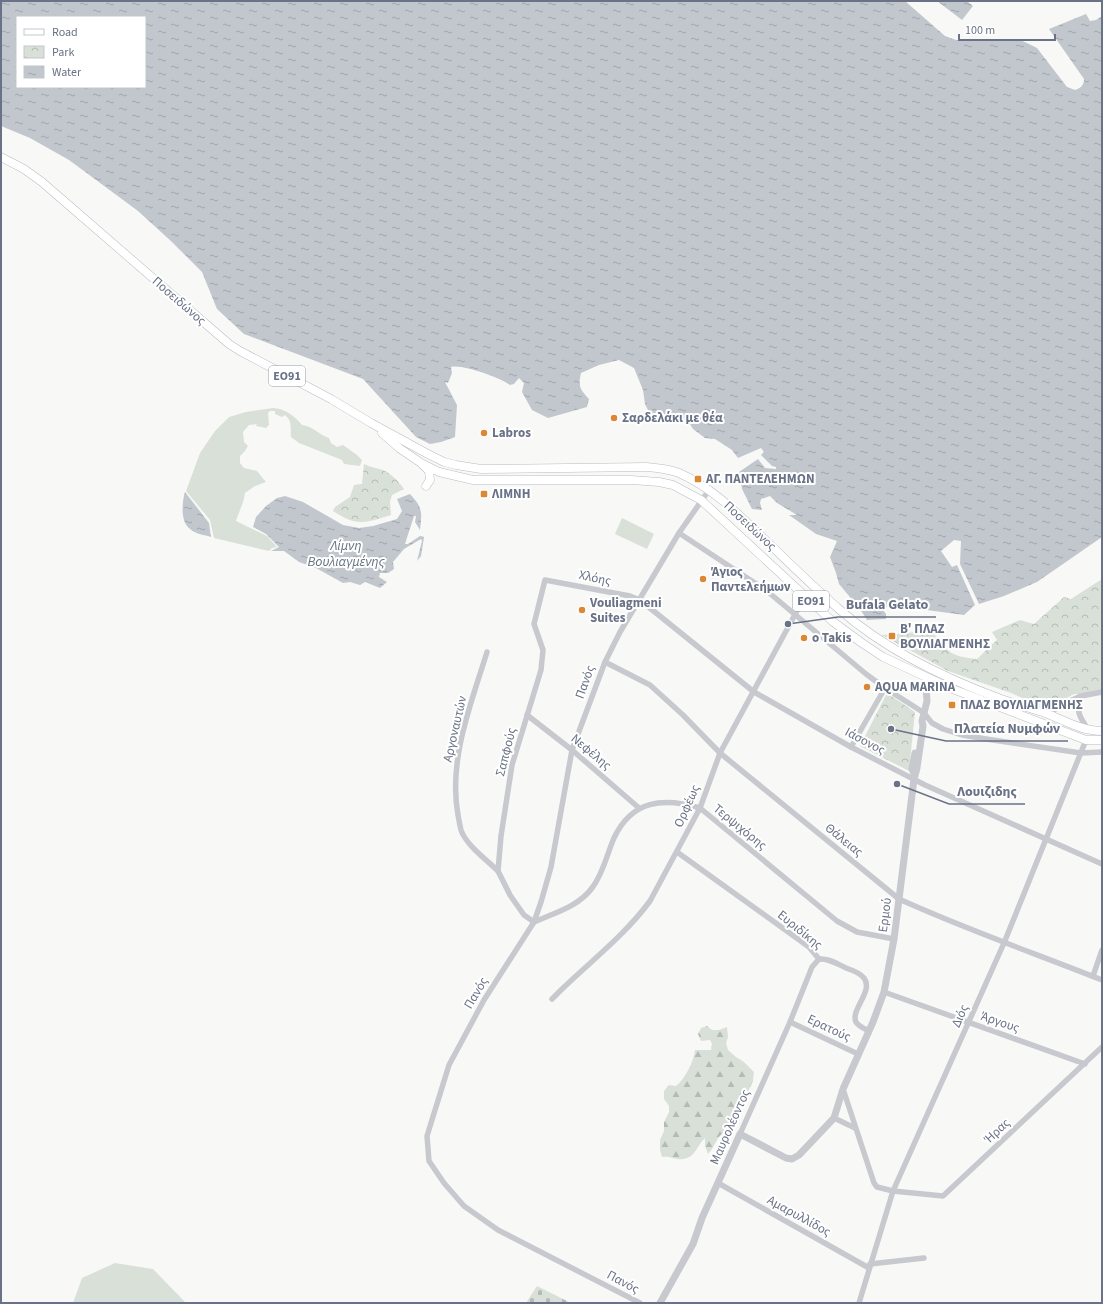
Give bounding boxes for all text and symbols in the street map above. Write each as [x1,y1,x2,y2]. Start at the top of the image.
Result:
legend [16,16,146,88]
scale bar [959,16,1055,42]
text: 100 m [965,22,995,39]
text: Road [52,24,78,41]
text: Park [52,44,74,61]
text: Water [52,64,82,81]
street label: Ποσειδώνος [148,273,210,330]
road number: ΕΟ91 [269,366,305,386]
place label: Σαρδελάκι με θέα [622,409,723,427]
marker: Σαρδελάκι με θέα [609,413,619,423]
place label: Labros [492,424,531,442]
marker: Labros [479,428,489,438]
place label: ΑΓ. ΠΑΝΤΕΛΕΗΜΩΝ [705,470,815,488]
marker: ΑΓ. ΠΑΝΤΕΛΕΗΜΩΝ [693,474,703,484]
place label: ΛΙΜΝΗ [491,485,530,503]
marker: ΛΙΜΝΗ [479,489,489,499]
street label: Ποσειδώνος [720,497,781,555]
water label: Λίμνη Βουλιαγμένης [307,536,385,572]
place label: Άγιος Παντελεήμων [711,563,791,596]
street label: Χλόης [577,566,613,590]
marker: Άγιος Παντελεήμων [698,574,708,584]
road number: ΕΟ91 [793,591,829,611]
callout: Bufala Gelato [838,591,936,617]
place label: Vouliagmeni Suites [589,594,662,627]
text: Bufala Gelato [846,595,929,615]
marker: Vouliagmeni Suites [577,605,587,615]
place label: Β' ΠΛΑΖ ΒΟΥΛΙΑΓΜΕΝΗΣ [900,620,990,653]
place label: o Takis [812,629,852,647]
marker: Β' ΠΛΑΖ ΒΟΥΛΙΑΓΜΕΝΗΣ [887,631,897,641]
marker: o Takis [799,633,809,643]
street label: Πανός [571,663,599,701]
place label: AQUA MARINA [874,678,956,696]
marker: AQUA MARINA [862,682,872,692]
street label: Αργοναυτών [439,694,471,764]
place label: ΠΛΑΖ ΒΟΥΛΙΑΓΜΕΝΗΣ [960,696,1083,714]
marker: ΠΛΑΖ ΒΟΥΛΙΑΓΜΕΝΗΣ [947,700,957,710]
callout: Πλατεία Νυμφών [946,715,1068,741]
text: Πλατεία Νυμφών [954,719,1061,739]
street label: Ιάσονος [842,723,889,759]
street label: Σαπφούς [491,725,521,778]
street label: Νεφέλης [567,730,615,774]
callout: Λουιζιδης [949,778,1025,804]
street label: Ορφέως [670,781,705,830]
text: Λουιζιδης [956,782,1017,802]
street label: Τερψιχόρης [709,800,771,854]
street label: Θάλειας [821,819,867,861]
street label: Ερμού [874,897,896,933]
street label: Ευριδίκης [774,906,827,954]
street label: Πανός [459,973,493,1012]
street label: Διός [947,1001,973,1030]
street label: Άργους [978,1007,1022,1037]
street label: Ερατούς [804,1010,854,1046]
street label: Μαυρολέοντος [705,1086,755,1167]
street label: Ήρας [979,1114,1014,1148]
street label: Αμαρυλλίδος [764,1191,834,1241]
street label: Πανός [604,1266,643,1298]

